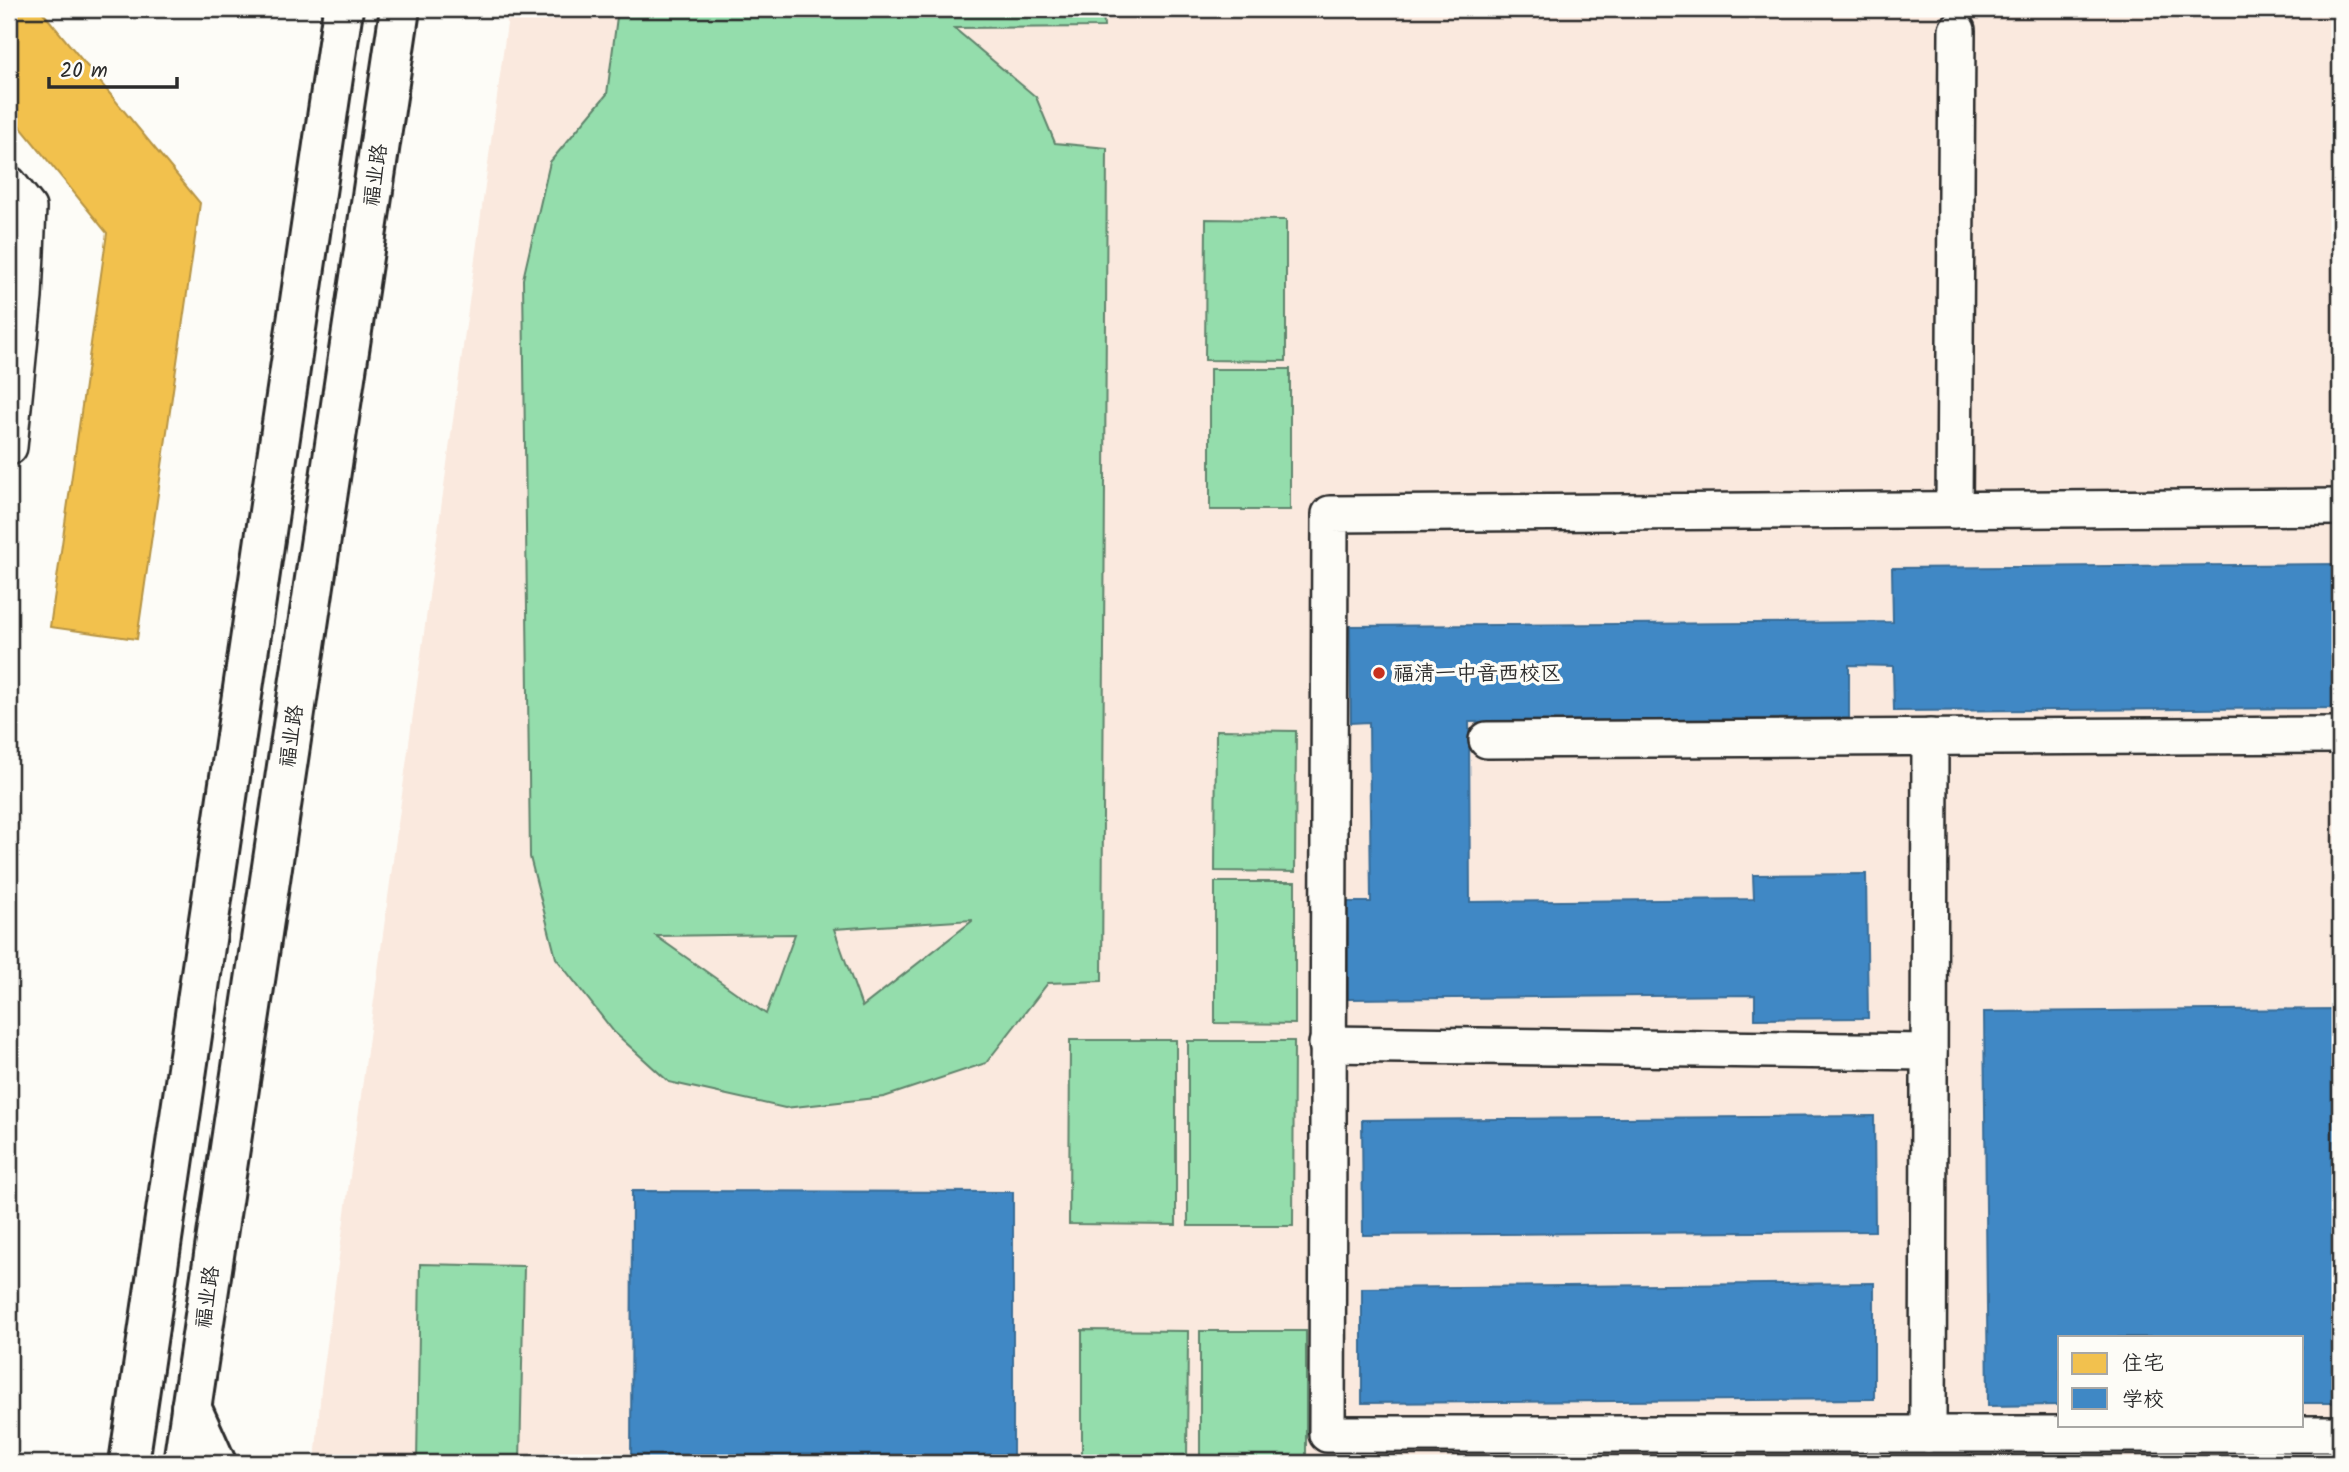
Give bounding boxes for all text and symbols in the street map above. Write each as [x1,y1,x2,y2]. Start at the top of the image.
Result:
scale bar [49,46,177,90]
text: 20 m [60,55,108,88]
street label: 福业路 [356,142,397,209]
place label: 福清一中音西校区 [1393,658,1561,691]
marker: 福清一中音西校区 [1371,665,1387,681]
street label: 福业路 [272,703,313,770]
street label: 福业路 [188,1264,229,1331]
legend [2058,1336,2304,1426]
text: 住宅 [2122,1348,2164,1381]
text: 学校 [2122,1384,2164,1417]

